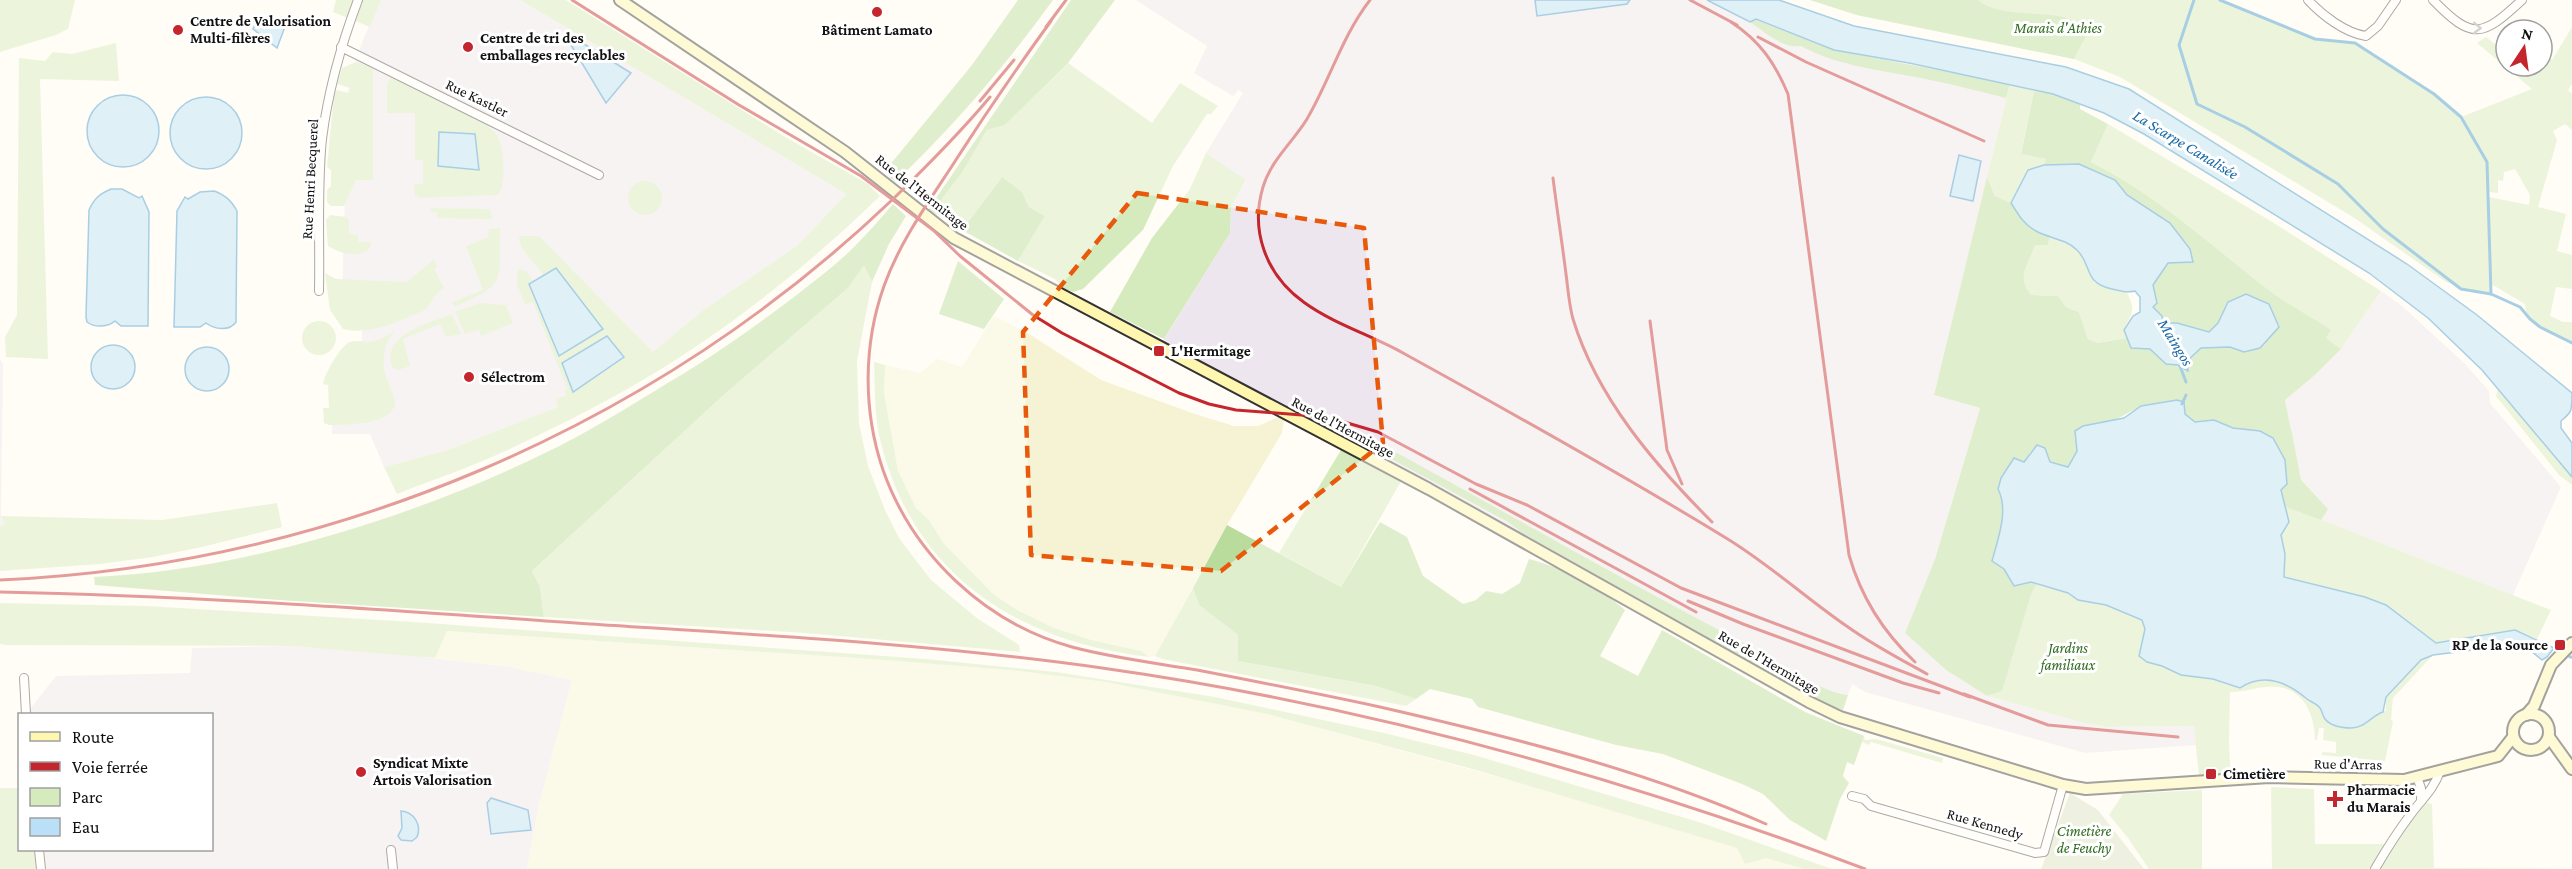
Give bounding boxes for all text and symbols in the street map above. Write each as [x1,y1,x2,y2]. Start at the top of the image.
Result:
marker: Bâtiment Lamato [870,5,884,19]
place label: Centre de Valorisation Multi-filères [190,13,332,46]
north arrow [2494,18,2554,78]
park label: Marais d'Athies [2013,20,2102,36]
place label: Bâtiment Lamato [822,22,933,38]
one-way arrow [2473,22,2482,34]
marker: Centre de Valorisation Multi-filères [171,23,185,37]
text: N [2520,24,2535,43]
place label: Centre de tri des emballages recyclables [480,30,625,63]
marker: Centre de tri des emballages recyclables [461,40,475,54]
street label: Rue Kastler [443,76,511,120]
water label: La Scarpe Canalisée [2130,106,2241,183]
street label: Rue Henri Becquerel [299,118,322,240]
street label: Rue de l'Hermitage [872,151,972,234]
water label: Maingos [2153,315,2197,369]
place label: L'Hermitage [1171,343,1251,359]
marker: L'Hermitage [1152,344,1166,358]
place label: Sélectrom [481,369,545,385]
marker: Sélectrom [462,370,476,384]
street label: Rue de l'Hermitage [1289,393,1397,462]
street label: Rue de l'Hermitage [1715,627,1823,698]
place label: RP de la Source [2452,637,2548,653]
marker: RP de la Source [2553,638,2567,652]
park label: Jardins familiaux [2038,640,2096,674]
legend [18,713,213,851]
text: Route [72,727,114,747]
place label: Syndicat Mixte Artois Valorisation [372,755,492,788]
street label: Rue d'Arras [2314,755,2382,773]
text: Voie ferrée [72,757,148,777]
marker: Syndicat Mixte Artois Valorisation [354,765,368,779]
place label: Cimetière [2223,766,2285,782]
marker: Cimetière [2204,767,2218,781]
place label: Pharmacie du Marais [2347,782,2415,815]
text: Parc [72,787,103,807]
marker: Pharmacie du Marais [2328,792,2342,806]
street label: Rue Kennedy [1945,806,2025,843]
text: Eau [72,817,100,837]
park label: Cimetière de Feuchy [2057,823,2112,857]

